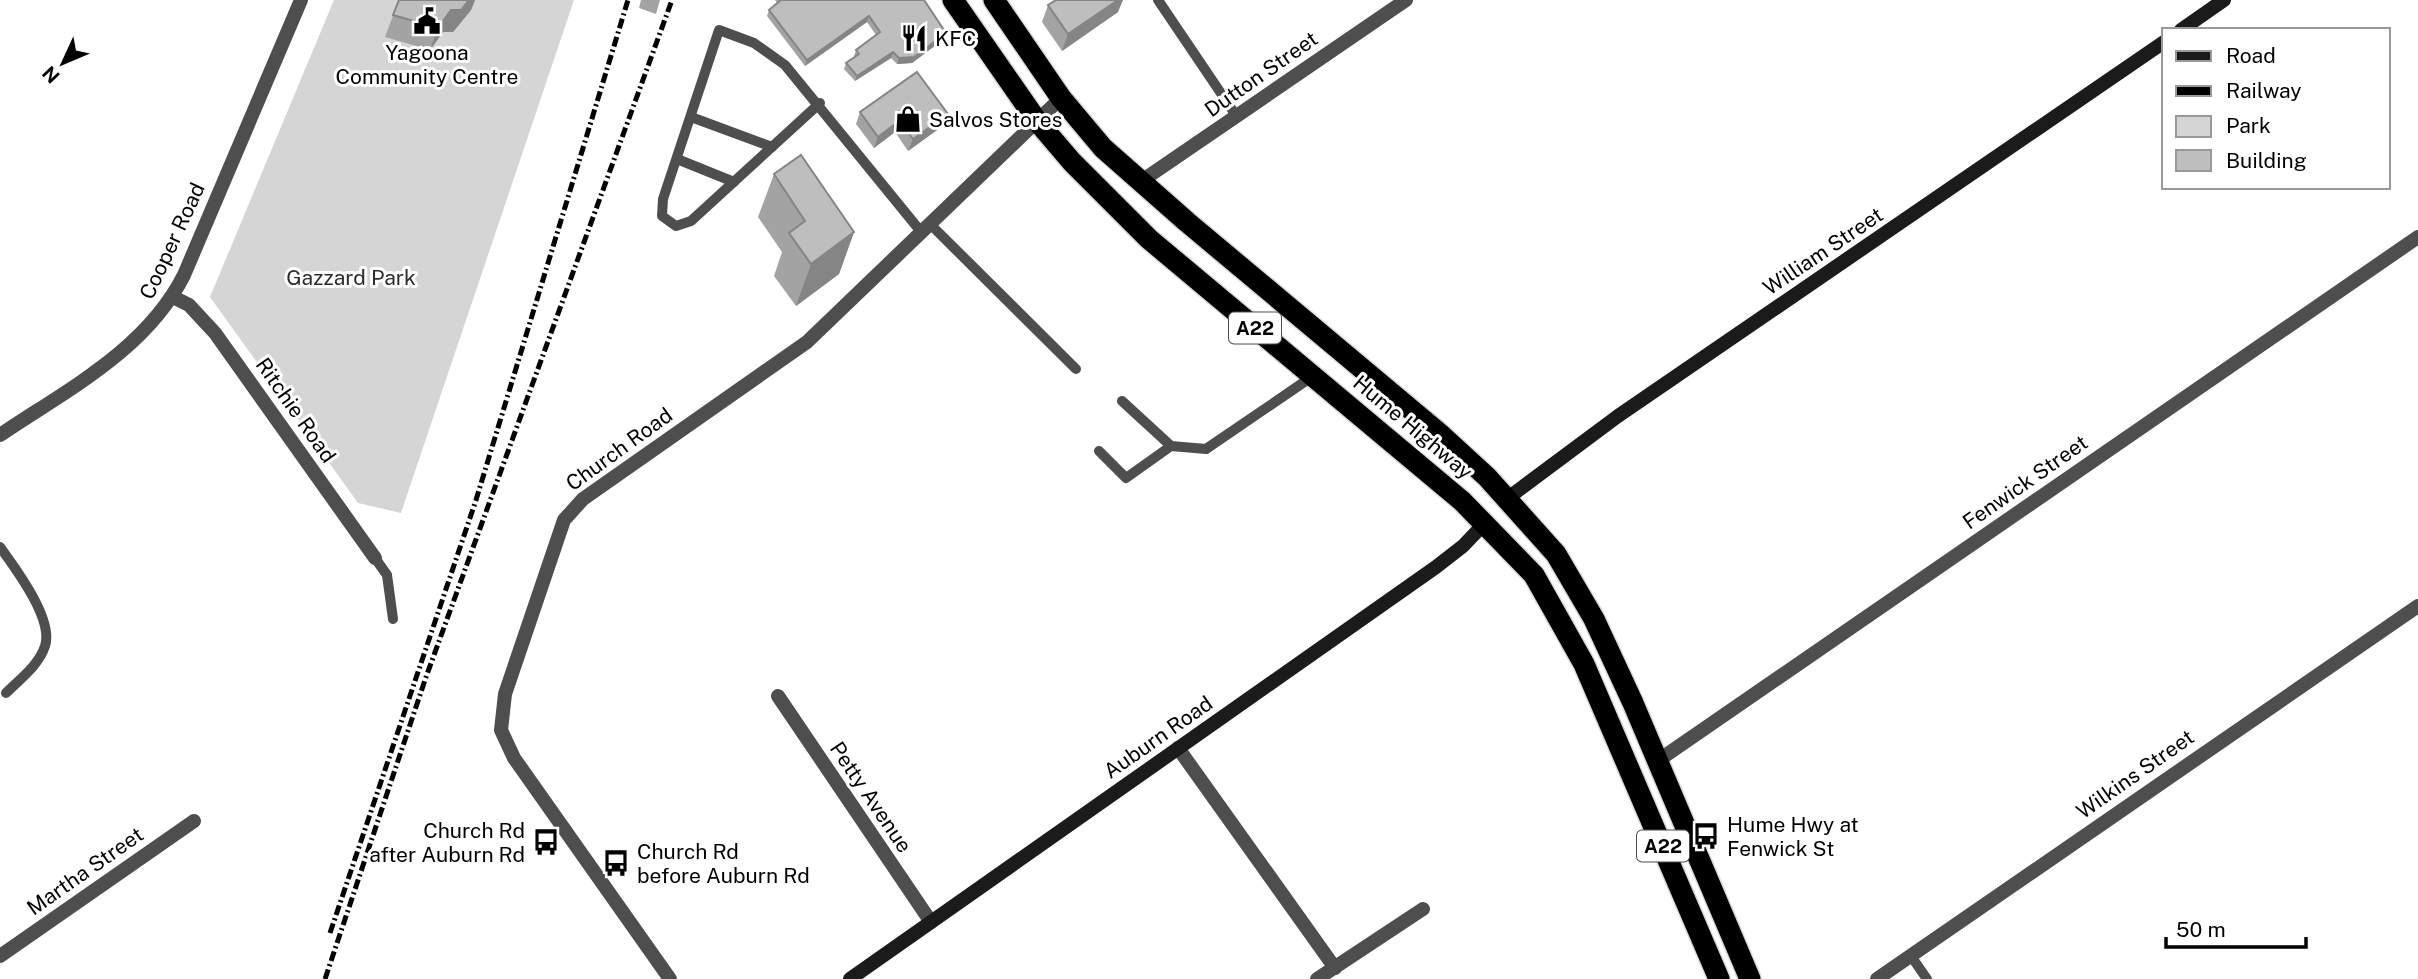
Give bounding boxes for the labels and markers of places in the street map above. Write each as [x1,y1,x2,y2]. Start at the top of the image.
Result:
public building icon: Yagoona Community Centre [412,6,442,36]
restaurant icon: KFC [899,23,929,53]
place label: KFC [935,26,976,51]
place label: Yagoona Community Centre [336,40,518,89]
shop icon: Salvos Stores [893,104,923,134]
place label: Salvos Stores [929,107,1062,132]
place label: Hume Hwy at Fenwick St [1727,812,1859,861]
place label: Church Rd after Auburn Rd [369,818,525,867]
bus stop icon: Hume Hwy at Fenwick St [1691,821,1721,851]
bus stop icon: Church Rd after Auburn Rd [531,827,561,857]
place label: Church Rd before Auburn Rd [637,839,810,888]
bus stop icon: Church Rd before Auburn Rd [601,848,631,878]

